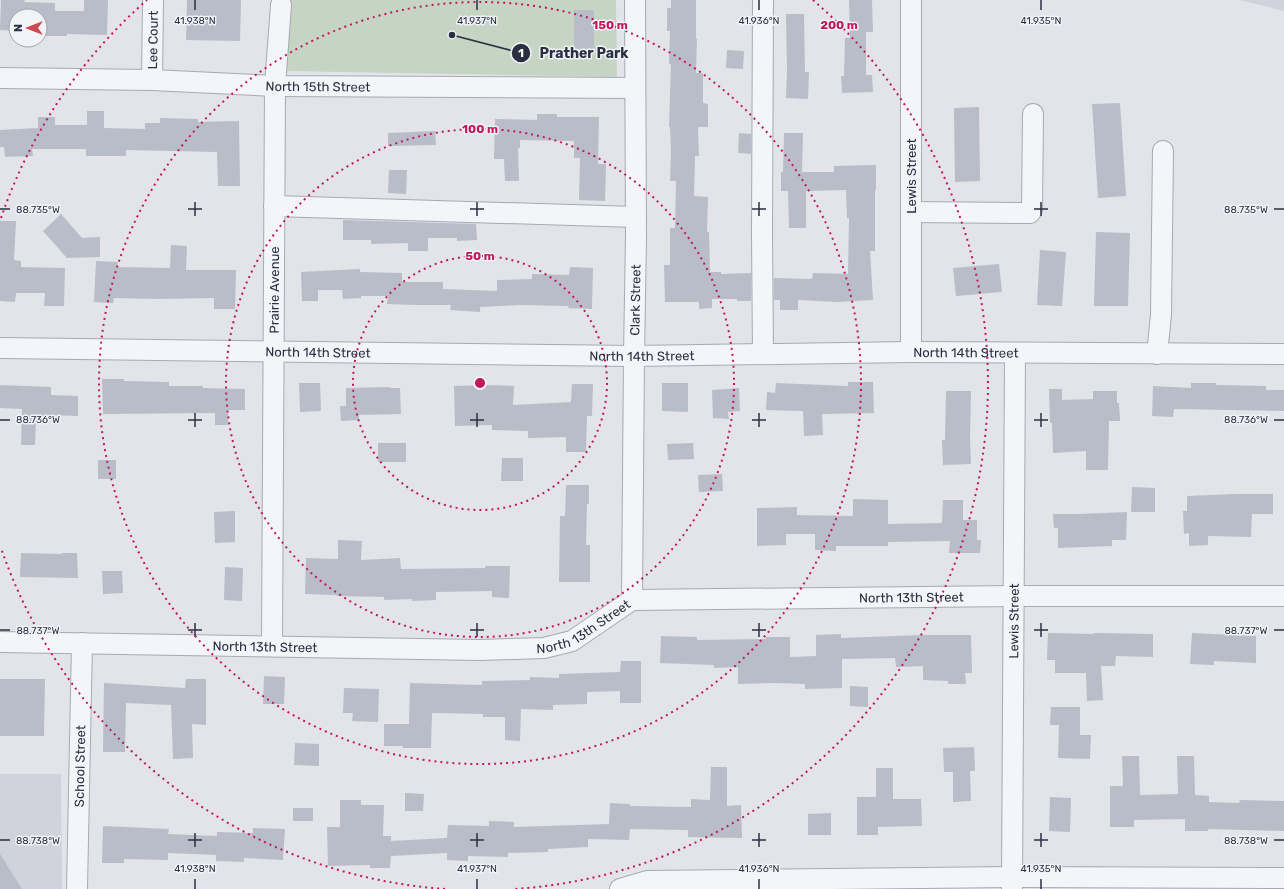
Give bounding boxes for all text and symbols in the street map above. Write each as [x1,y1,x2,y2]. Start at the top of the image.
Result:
north arrow [8,8,48,48]
street label: Lee Court [145,10,160,70]
text: 41.938°N [174,15,216,27]
text: 41.937°N [457,15,497,27]
text: 41.936°N [738,15,780,27]
text: 41.935°N [1021,15,1062,27]
text: 150 m [592,18,628,32]
text: 200 m [820,18,858,32]
text: N [12,24,25,32]
callout: Prather Park [511,40,637,66]
text: Prather Park [539,45,629,62]
text: 1 [518,46,524,60]
street label: North 15th Street [265,78,370,94]
text: 100 m [462,122,498,136]
street label: Lewis Street [904,138,919,214]
text: 88.735°W [16,204,60,216]
text: 88.735°W [1224,204,1268,216]
street label: Prairie Avenue [266,246,282,334]
text: 50 m [465,249,495,263]
street label: Clark Street [627,264,643,336]
street label: North 14th Street [265,344,371,360]
street label: North 14th Street [913,345,1019,360]
street label: North 14th Street [589,348,695,364]
centre of rings [473,376,487,390]
text: 88.736°W [16,414,60,426]
text: 88.736°W [1224,414,1268,426]
street label: Lewis Street [1006,583,1021,659]
street label: North 13th Street [859,589,964,605]
street label: North 13th Street [536,596,633,656]
text: 88.737°W [16,625,60,637]
text: 88.737°W [1224,625,1268,637]
street label: North 13th Street [212,638,318,655]
street label: School Street [71,725,88,807]
text: 88.738°W [16,835,60,847]
text: 88.738°W [1224,835,1268,847]
text: 41.938°N [174,863,216,875]
text: 41.937°N [457,863,497,875]
text: 41.936°N [738,863,780,875]
text: 41.935°N [1021,863,1062,875]

